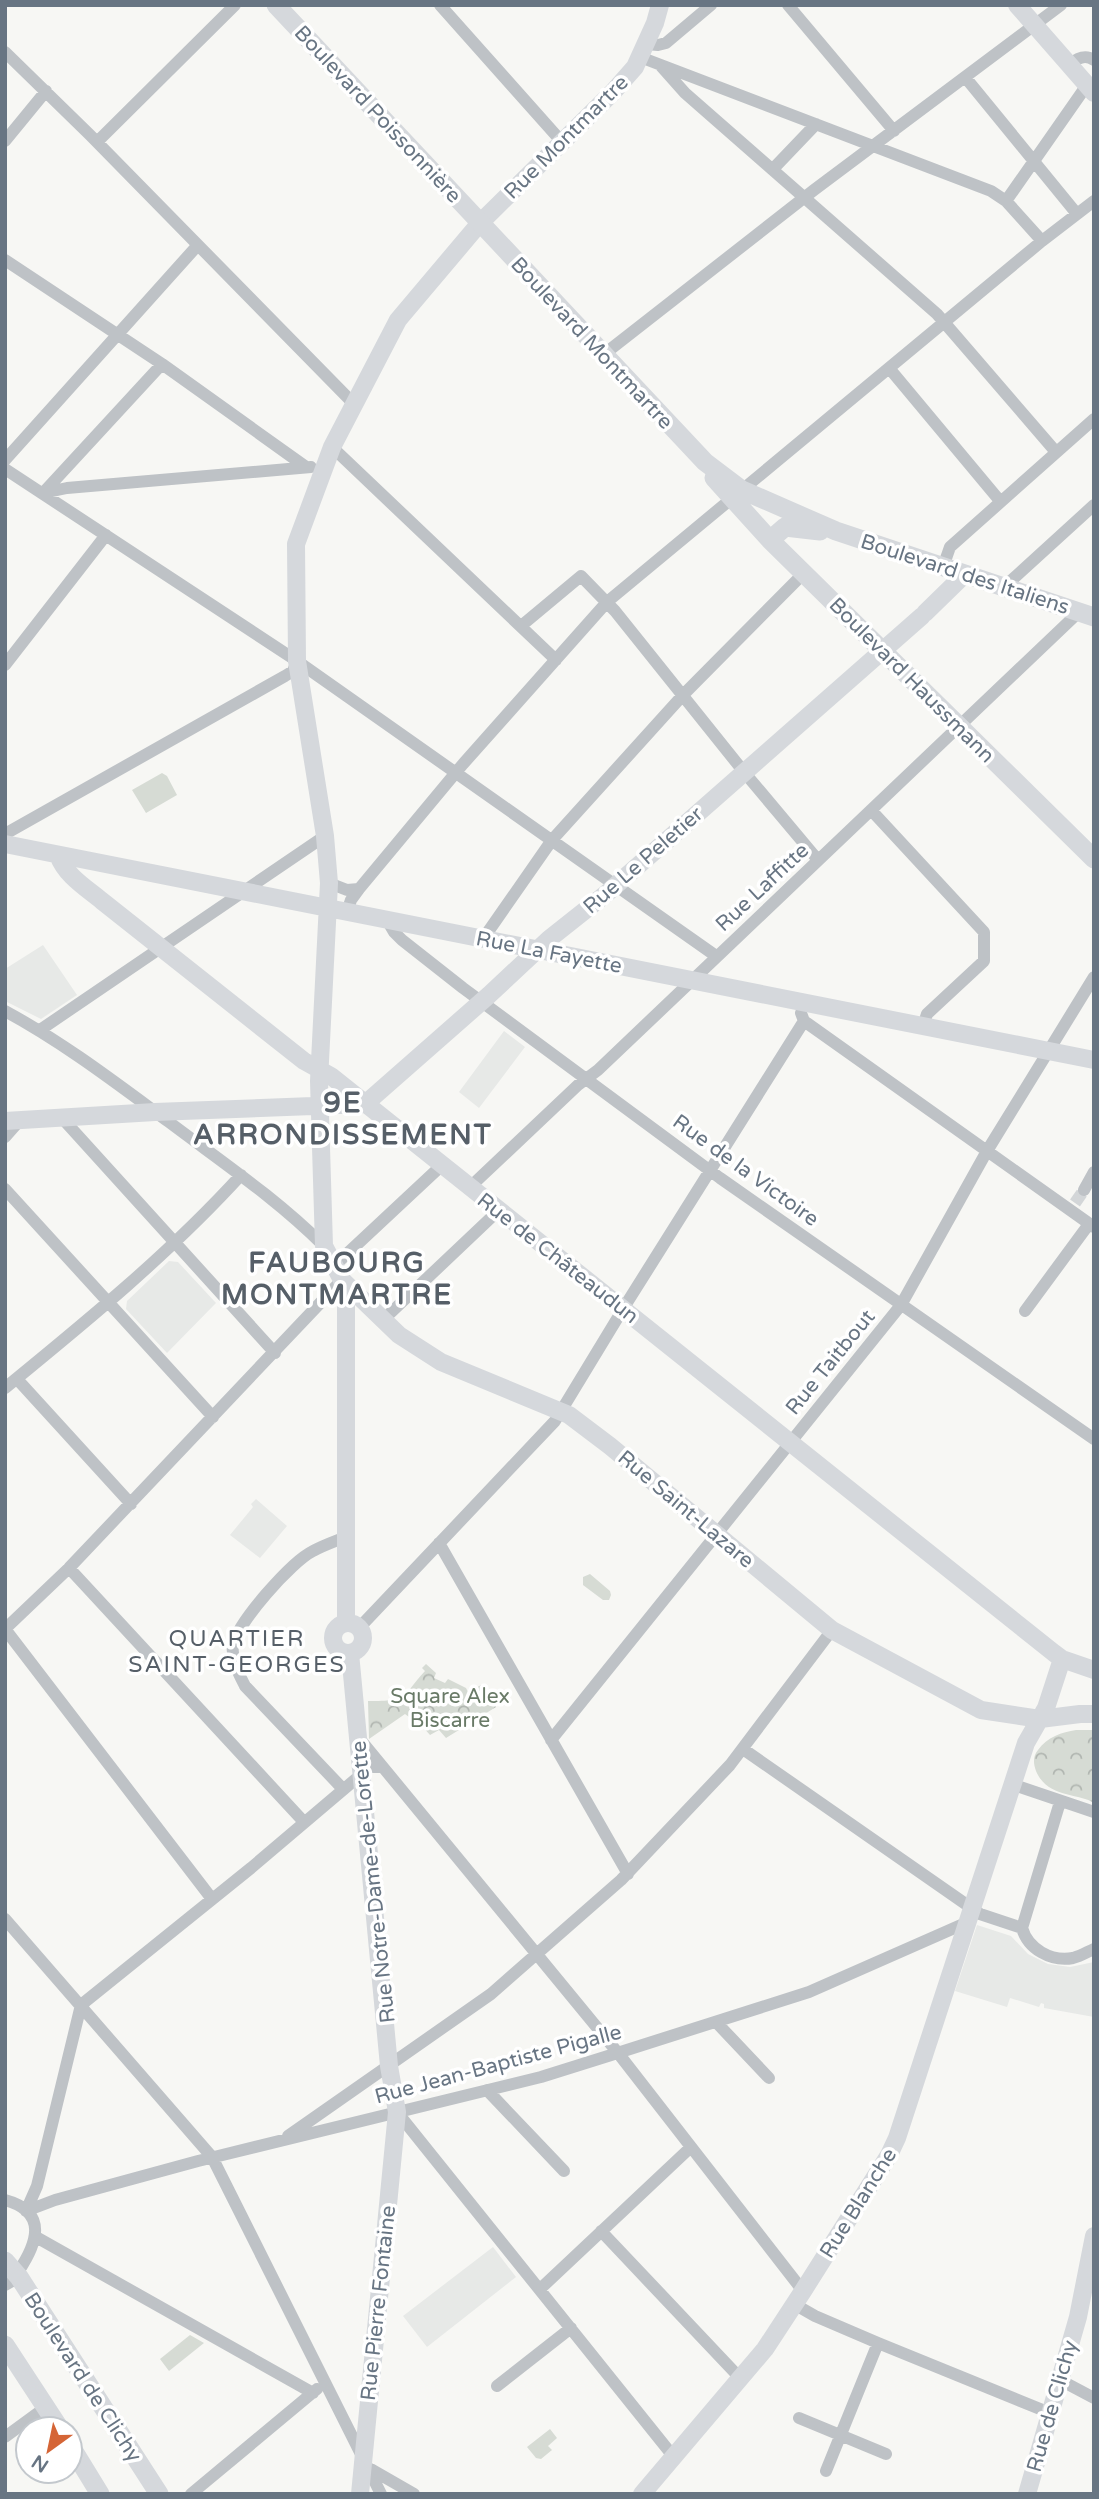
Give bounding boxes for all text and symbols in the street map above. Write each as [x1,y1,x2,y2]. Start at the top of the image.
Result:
street label: Boulevard Poissonnière [289,20,466,208]
street label: Rue Montmartre [499,70,634,205]
street label: Boulevard Montmartre [505,252,678,435]
street label: Boulevard des Italiens [857,529,1072,620]
street label: Boulevard Haussmann [824,593,999,768]
street label: Rue Le Peletier [578,802,708,919]
street label: Rue Laffitte [711,838,814,937]
street label: Rue La Fayette [474,926,624,979]
district label: 9E ARRONDISSEMENT [193,1086,493,1152]
street label: Rue de la Victoire [668,1109,824,1232]
street label: Rue de Châteaudun [472,1188,643,1329]
district label: FAUBOURG MONTMARTRE [221,1246,453,1312]
street label: Rue Taitbout [780,1305,880,1420]
street label: Rue Saint-Lazare [613,1445,759,1574]
district label: QUARTIER SAINT-GEORGES [128,1625,346,1679]
park label: Square Alex Biscarre [390,1684,510,1733]
street label: Rue Notre-Dame-de-Lorette [346,1740,401,2024]
street label: Rue Jean-Baptiste Pigalle [372,2019,624,2109]
street label: Rue Blanche [815,2143,902,2263]
street label: Rue Pierre Fontaine [356,2204,401,2402]
street label: Boulevard de Clichy [18,2288,147,2467]
street label: Rue de Clichy [1022,2337,1083,2475]
north arrow [14,2415,84,2485]
text: N [28,2450,53,2477]

